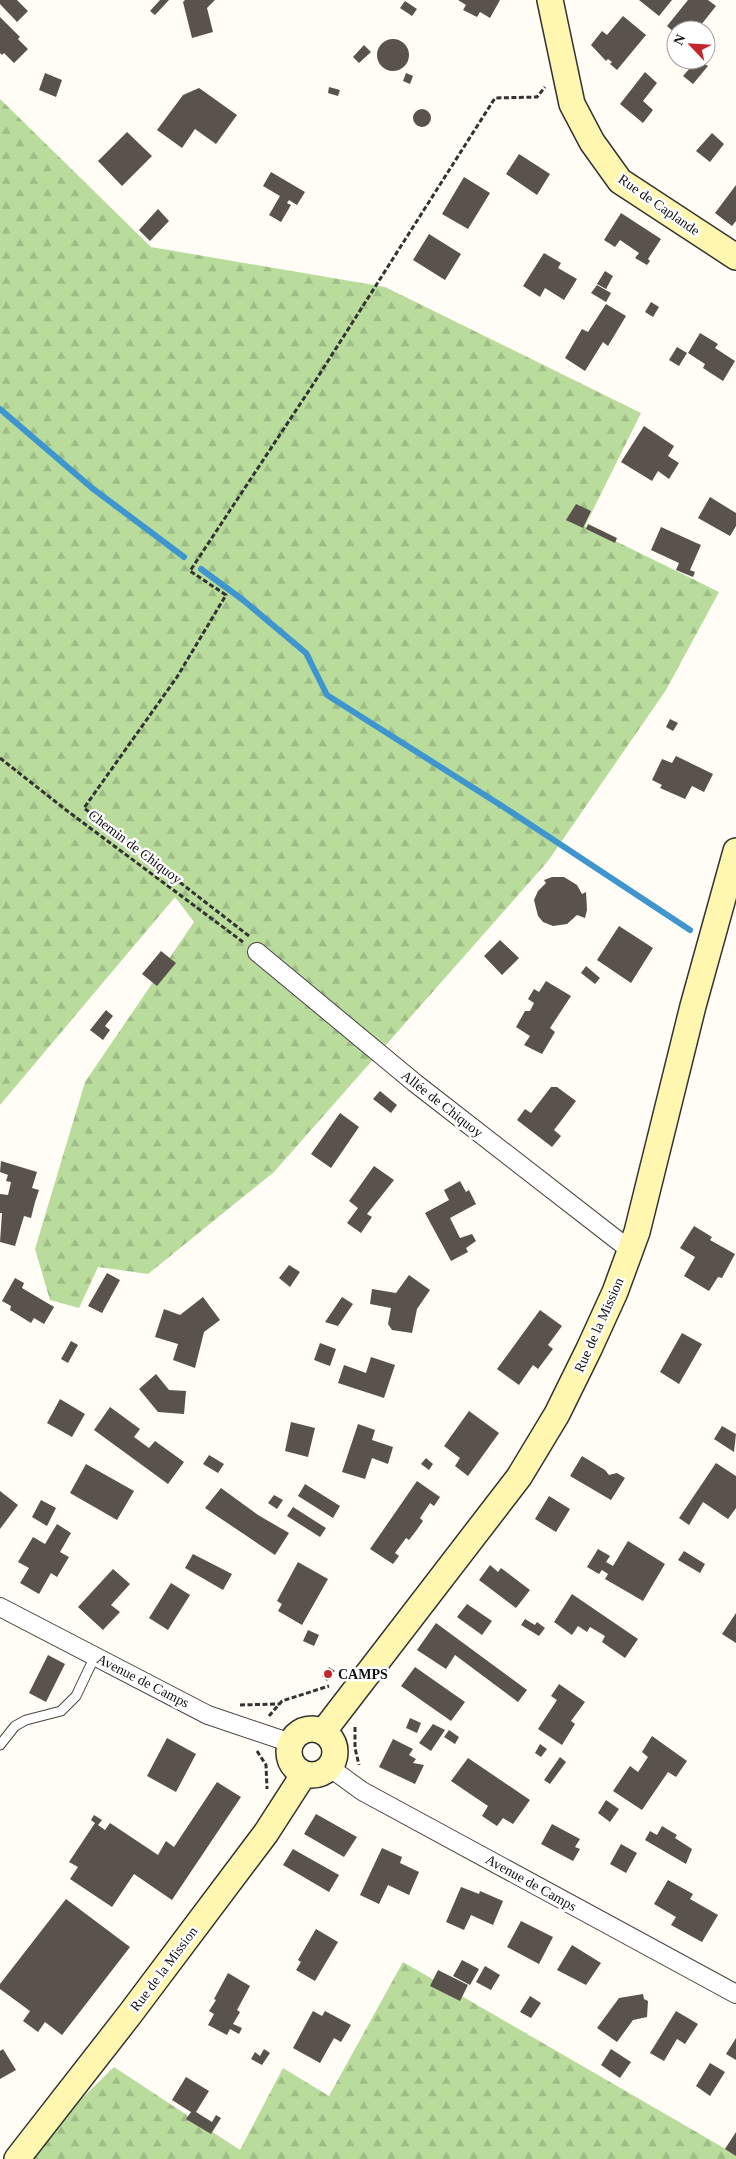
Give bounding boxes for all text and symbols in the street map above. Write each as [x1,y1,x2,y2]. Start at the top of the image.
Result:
north arrow [666,20,716,70]
text: N [671,32,689,47]
street label: Rue de Caplande [616,171,702,239]
street label: Chemin de Chiquoy [85,807,185,887]
street label: Allée de Chiquoy [398,1068,486,1140]
street label: Rue de la Mission [572,1276,626,1374]
street label: Avenue de Camps [94,1651,192,1711]
place label: CAMPS [338,1667,388,1682]
marker: CAMPS [322,1668,334,1680]
street label: Avenue de Camps [483,1852,579,1914]
street label: Rue de la Mission [127,1924,201,2014]

